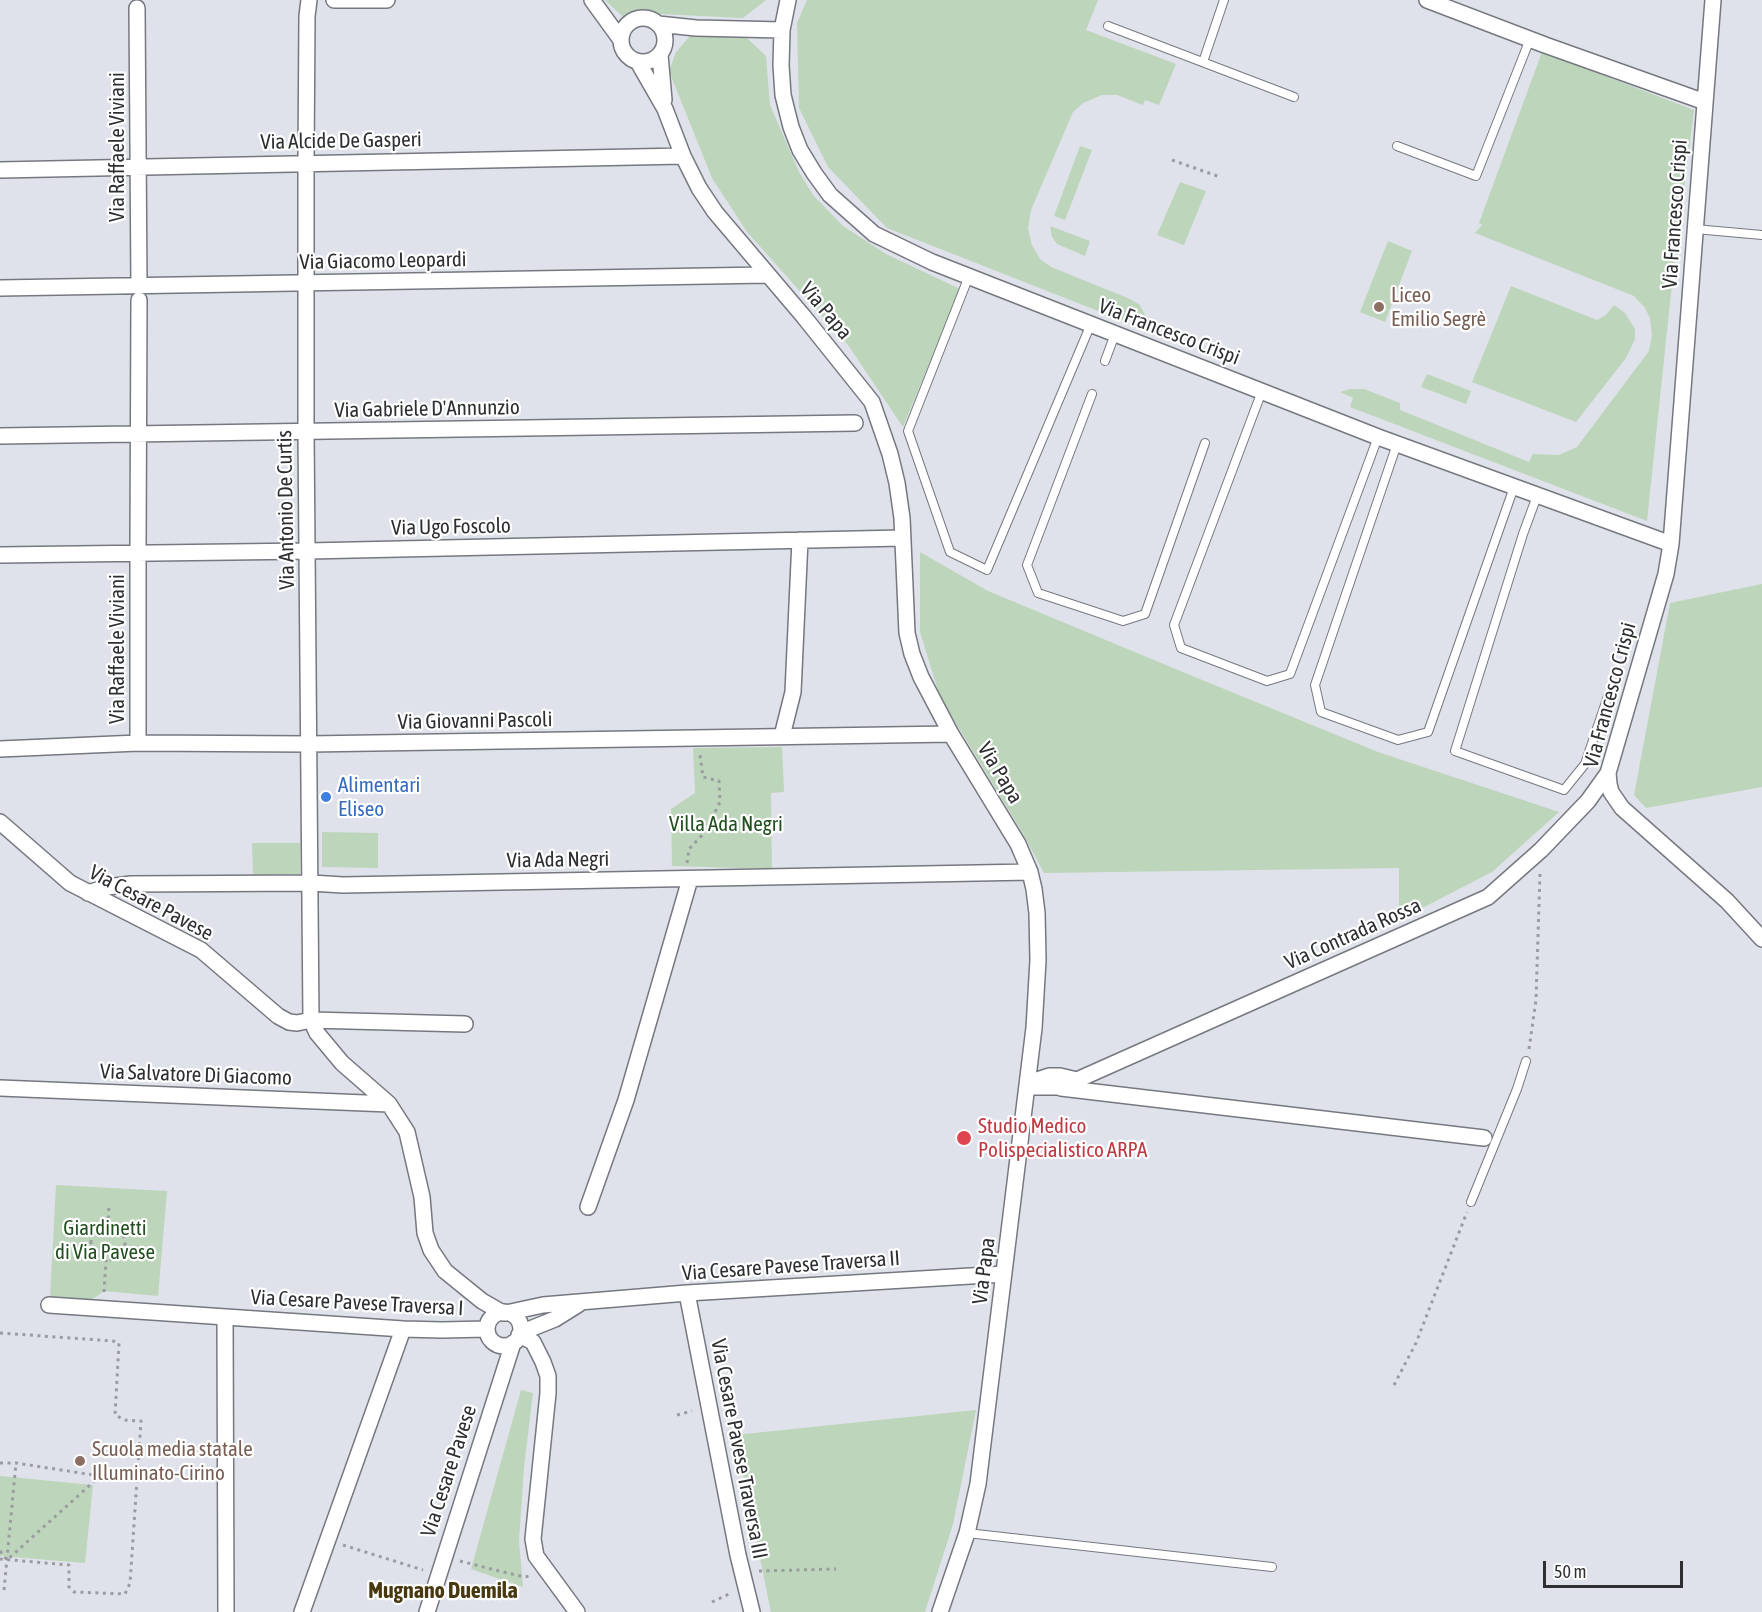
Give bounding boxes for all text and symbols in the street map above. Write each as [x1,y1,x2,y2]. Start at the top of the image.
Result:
street label: Via Raffaele Viviani [104,72,130,222]
street label: Via Alcide De Gasperi [260,127,422,155]
street label: Via Francesco Crispi [1657,139,1693,289]
street label: Via Giacomo Leopardi [299,247,467,275]
street label: Via Papa [795,277,857,345]
place label: Liceo Emilio Segrè [1391,282,1486,332]
street label: Via Francesco Crispi [1095,293,1243,371]
marker: Liceo Emilio Segrè [1372,300,1386,314]
street label: Via Gabriele D'Annunzio [334,395,520,423]
street label: Via Antonio De Curtis [272,430,300,590]
street label: Via Ugo Foscolo [391,513,511,541]
street label: Via Raffaele Viviani [104,574,130,724]
street label: Via Francesco Crispi [1578,620,1642,770]
street label: Via Giovanni Pascoli [397,707,553,735]
street label: Via Papa [972,738,1028,808]
place label: Alimentari Eliseo [338,772,420,822]
marker: Alimentari Eliseo [319,790,333,804]
park label: Villa Ada Negri [669,811,783,837]
street label: Via Ada Negri [506,847,610,873]
street label: Via Cesare Pavese [85,860,217,946]
street label: Via Contrada Rossa [1281,893,1425,975]
street label: Via Salvatore Di Giacomo [100,1059,292,1091]
place label: Studio Medico Polispecialistico ARPA [978,1113,1147,1163]
marker: Studio Medico Polispecialistico ARPA [955,1129,973,1147]
park label: Giardinetti di Via Pavese [55,1215,155,1265]
street label: Via Papa [967,1236,1001,1306]
street label: Via Cesare Pavese Traversa II [681,1246,901,1286]
street label: Via Cesare Pavese Traversa I [250,1285,464,1321]
street label: Via Cesare Pavese Traversa III [705,1337,773,1561]
street label: Via Cesare Pavese [416,1402,482,1540]
place label: Scuola media statale Illuminato-Cirino [92,1436,253,1486]
marker: Scuola media statale Illuminato-Cirino [73,1454,87,1468]
scale bar [1546,1549,1686,1587]
text: 50 m [1554,1561,1586,1582]
district label: Mugnano Duemila [368,1578,518,1604]

